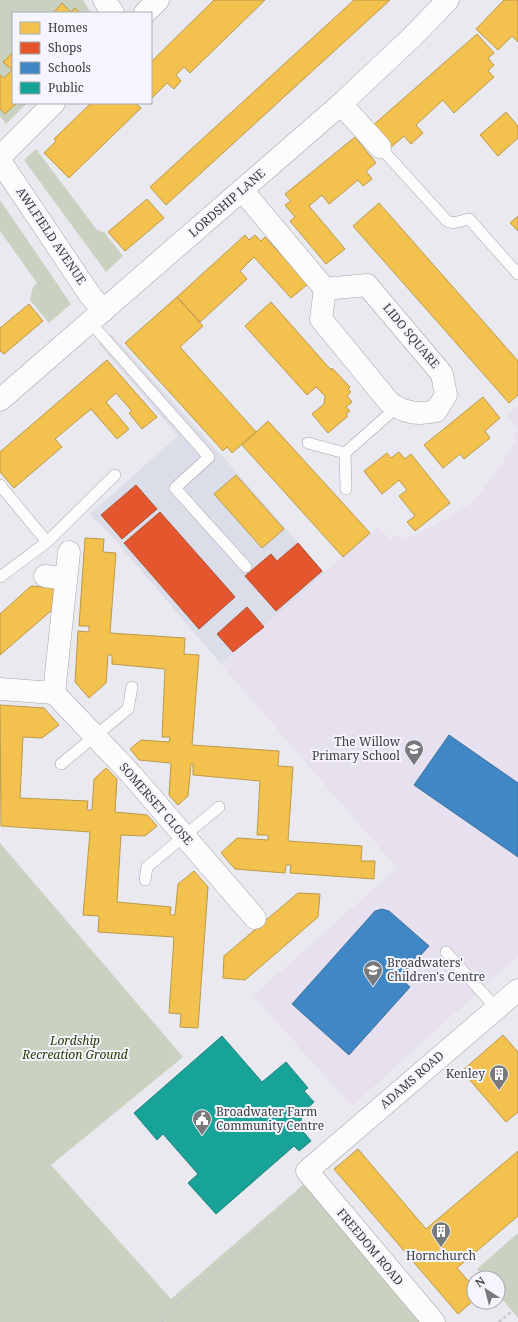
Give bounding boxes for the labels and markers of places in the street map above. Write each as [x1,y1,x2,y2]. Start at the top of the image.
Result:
place label: The Willow Primary School [312,733,401,764]
school or university icon: The Willow Primary School [403,738,425,766]
place label: Broadwaters' Children's Centre [387,954,485,985]
school or university icon: Broadwaters' Children's Centre [362,959,384,987]
building icon: Kenley [488,1063,510,1091]
place label: Kenley [446,1065,485,1082]
place label: Broadwater Farm Community Centre [216,1103,324,1134]
public building icon: Broadwater Farm Community Centre [191,1108,213,1136]
building icon: Hornchurch [430,1220,452,1248]
place label: Hornchurch [406,1247,476,1264]

